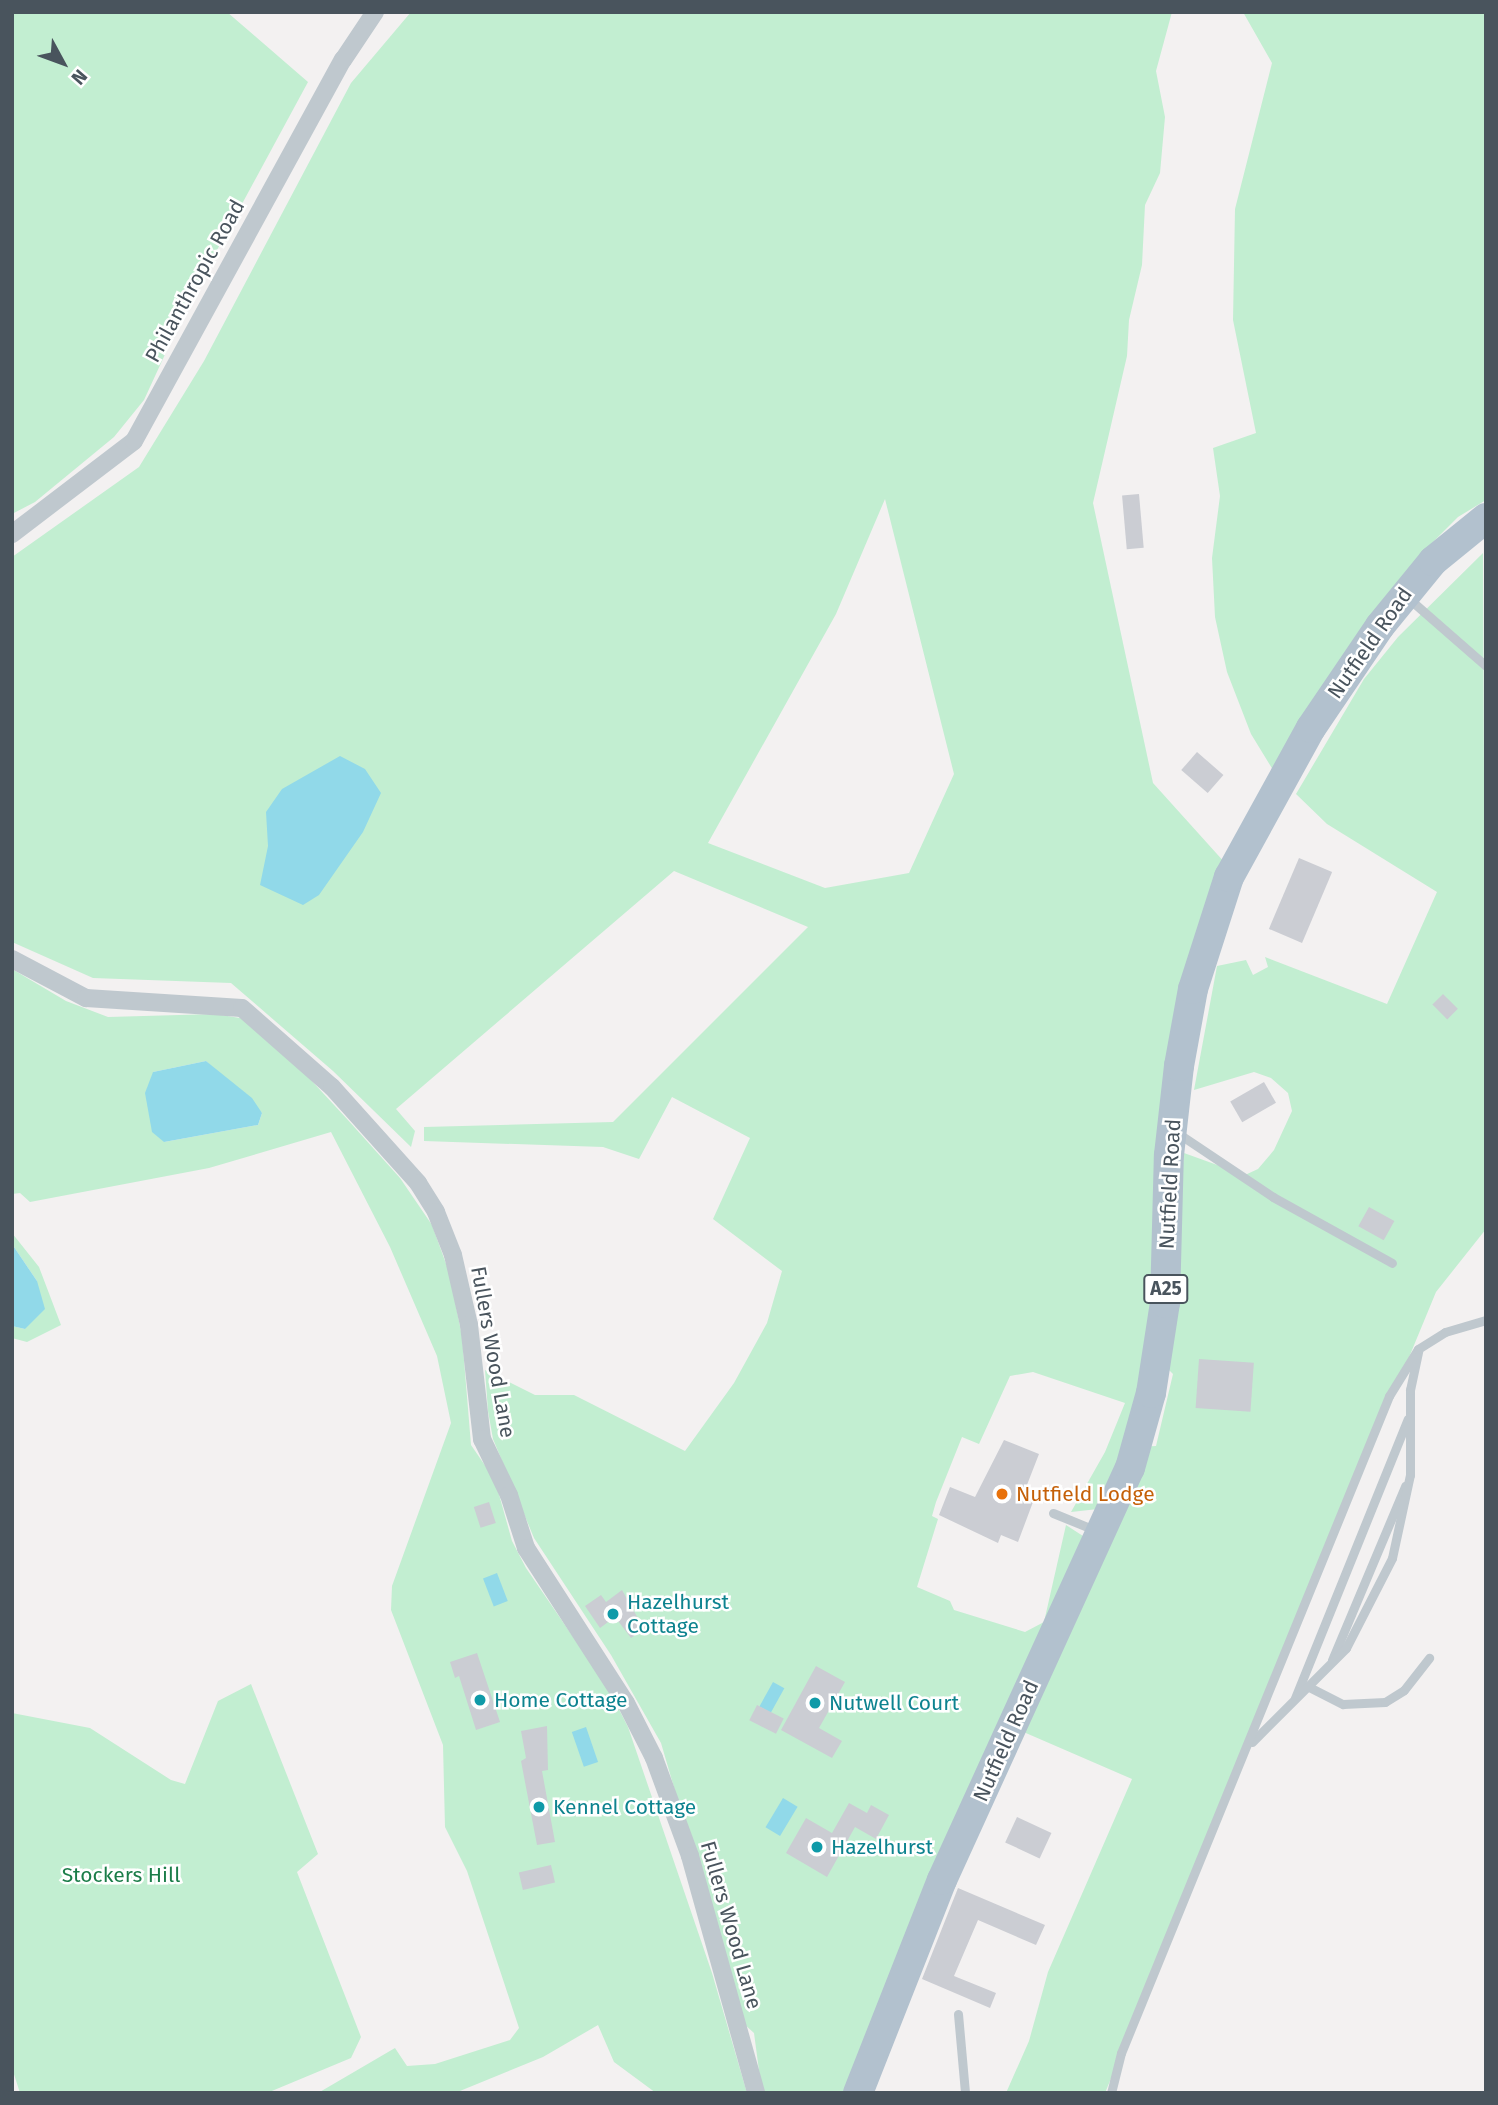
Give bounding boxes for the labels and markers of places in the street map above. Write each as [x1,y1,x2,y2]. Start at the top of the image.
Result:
place label: Nutfield Lodge [1016,1481,1155,1507]
marker: Nutfield Lodge [994,1486,1010,1502]
place label: Hazelhurst Cottage [627,1589,729,1639]
marker: Hazelhurst Cottage [605,1606,621,1622]
place label: Home Cottage [494,1687,627,1713]
place label: Nutwell Court [829,1690,959,1716]
marker: Home Cottage [472,1692,488,1708]
marker: Nutwell Court [807,1695,823,1711]
place label: Kennel Cottage [553,1794,696,1820]
marker: Kennel Cottage [531,1799,547,1815]
place label: Hazelhurst [831,1834,933,1860]
marker: Hazelhurst [809,1839,825,1855]

